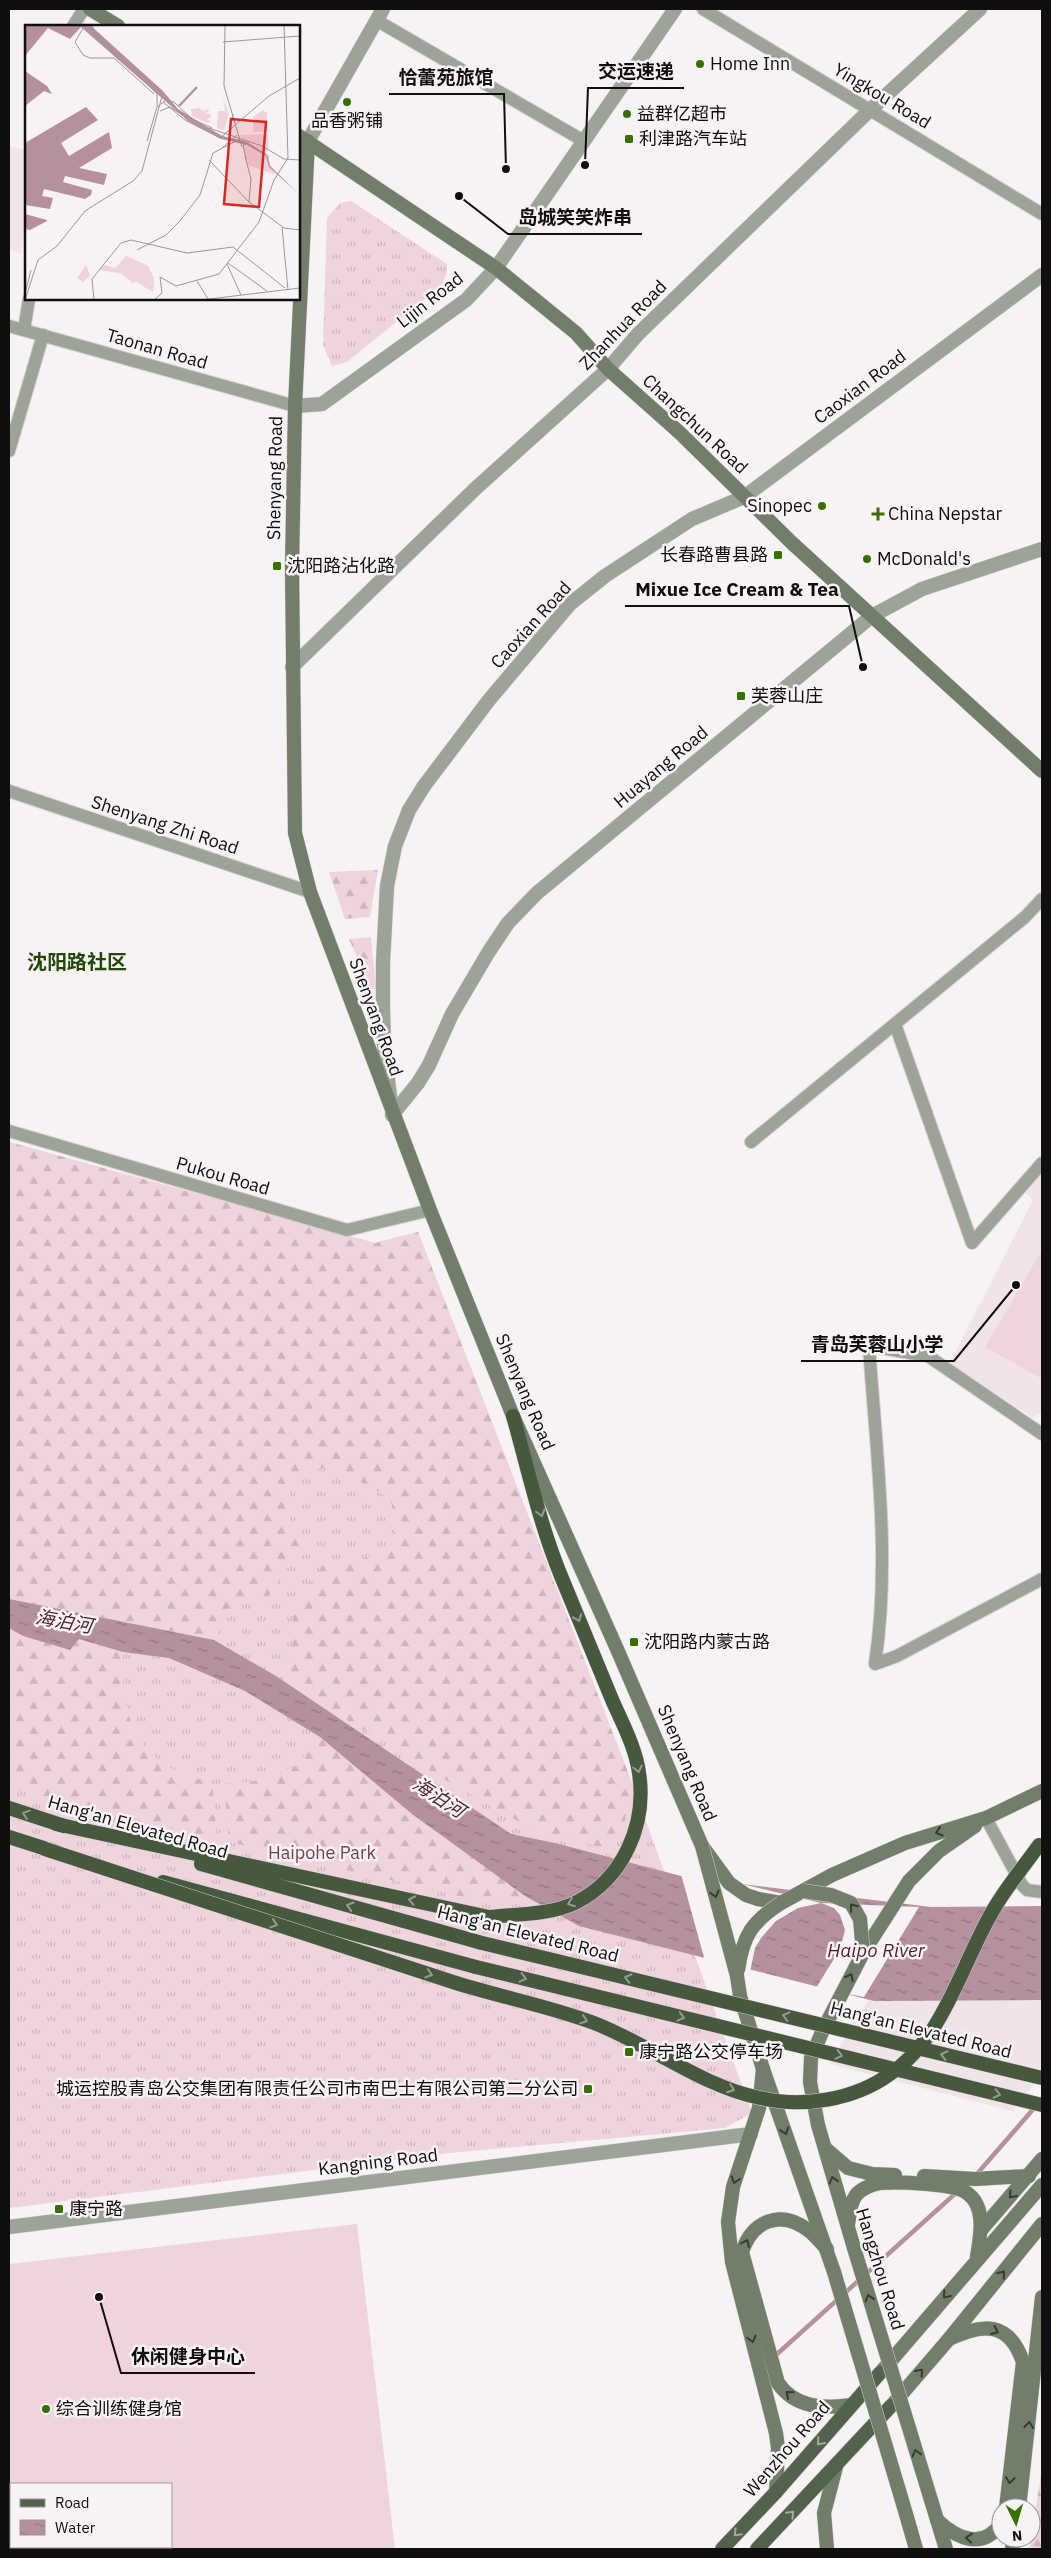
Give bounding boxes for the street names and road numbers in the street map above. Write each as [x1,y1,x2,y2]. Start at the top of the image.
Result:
street label: Yingkou Road [829,57,935,134]
street label: Lijin Road [392,266,468,333]
street label: Zhanhua Road [574,275,671,374]
street label: Taonan Road [104,323,210,374]
street label: Caoxian Road [809,344,910,429]
street label: Changchun Road [638,369,753,478]
street label: Shenyang Road [262,416,287,540]
street label: Caoxian Road [485,576,576,673]
street label: Huayang Road [609,720,713,813]
street label: Shenyang Zhi Road [88,790,242,859]
street label: Shenyang Road [344,954,409,1079]
street label: Pukou Road [174,1151,273,1200]
street label: Shenyang Road [491,1330,560,1454]
street label: Shenyang Road [653,1701,722,1825]
street label: Hang'an Elevated Road [45,1790,231,1863]
street label: Hang'an Elevated Road [435,1900,621,1967]
street label: Hang'an Elevated Road [828,1996,1014,2063]
street label: Kangning Road [317,2143,439,2180]
street label: Hangzhou Road [851,2205,910,2333]
street label: Wenzhou Road [738,2396,835,2502]

